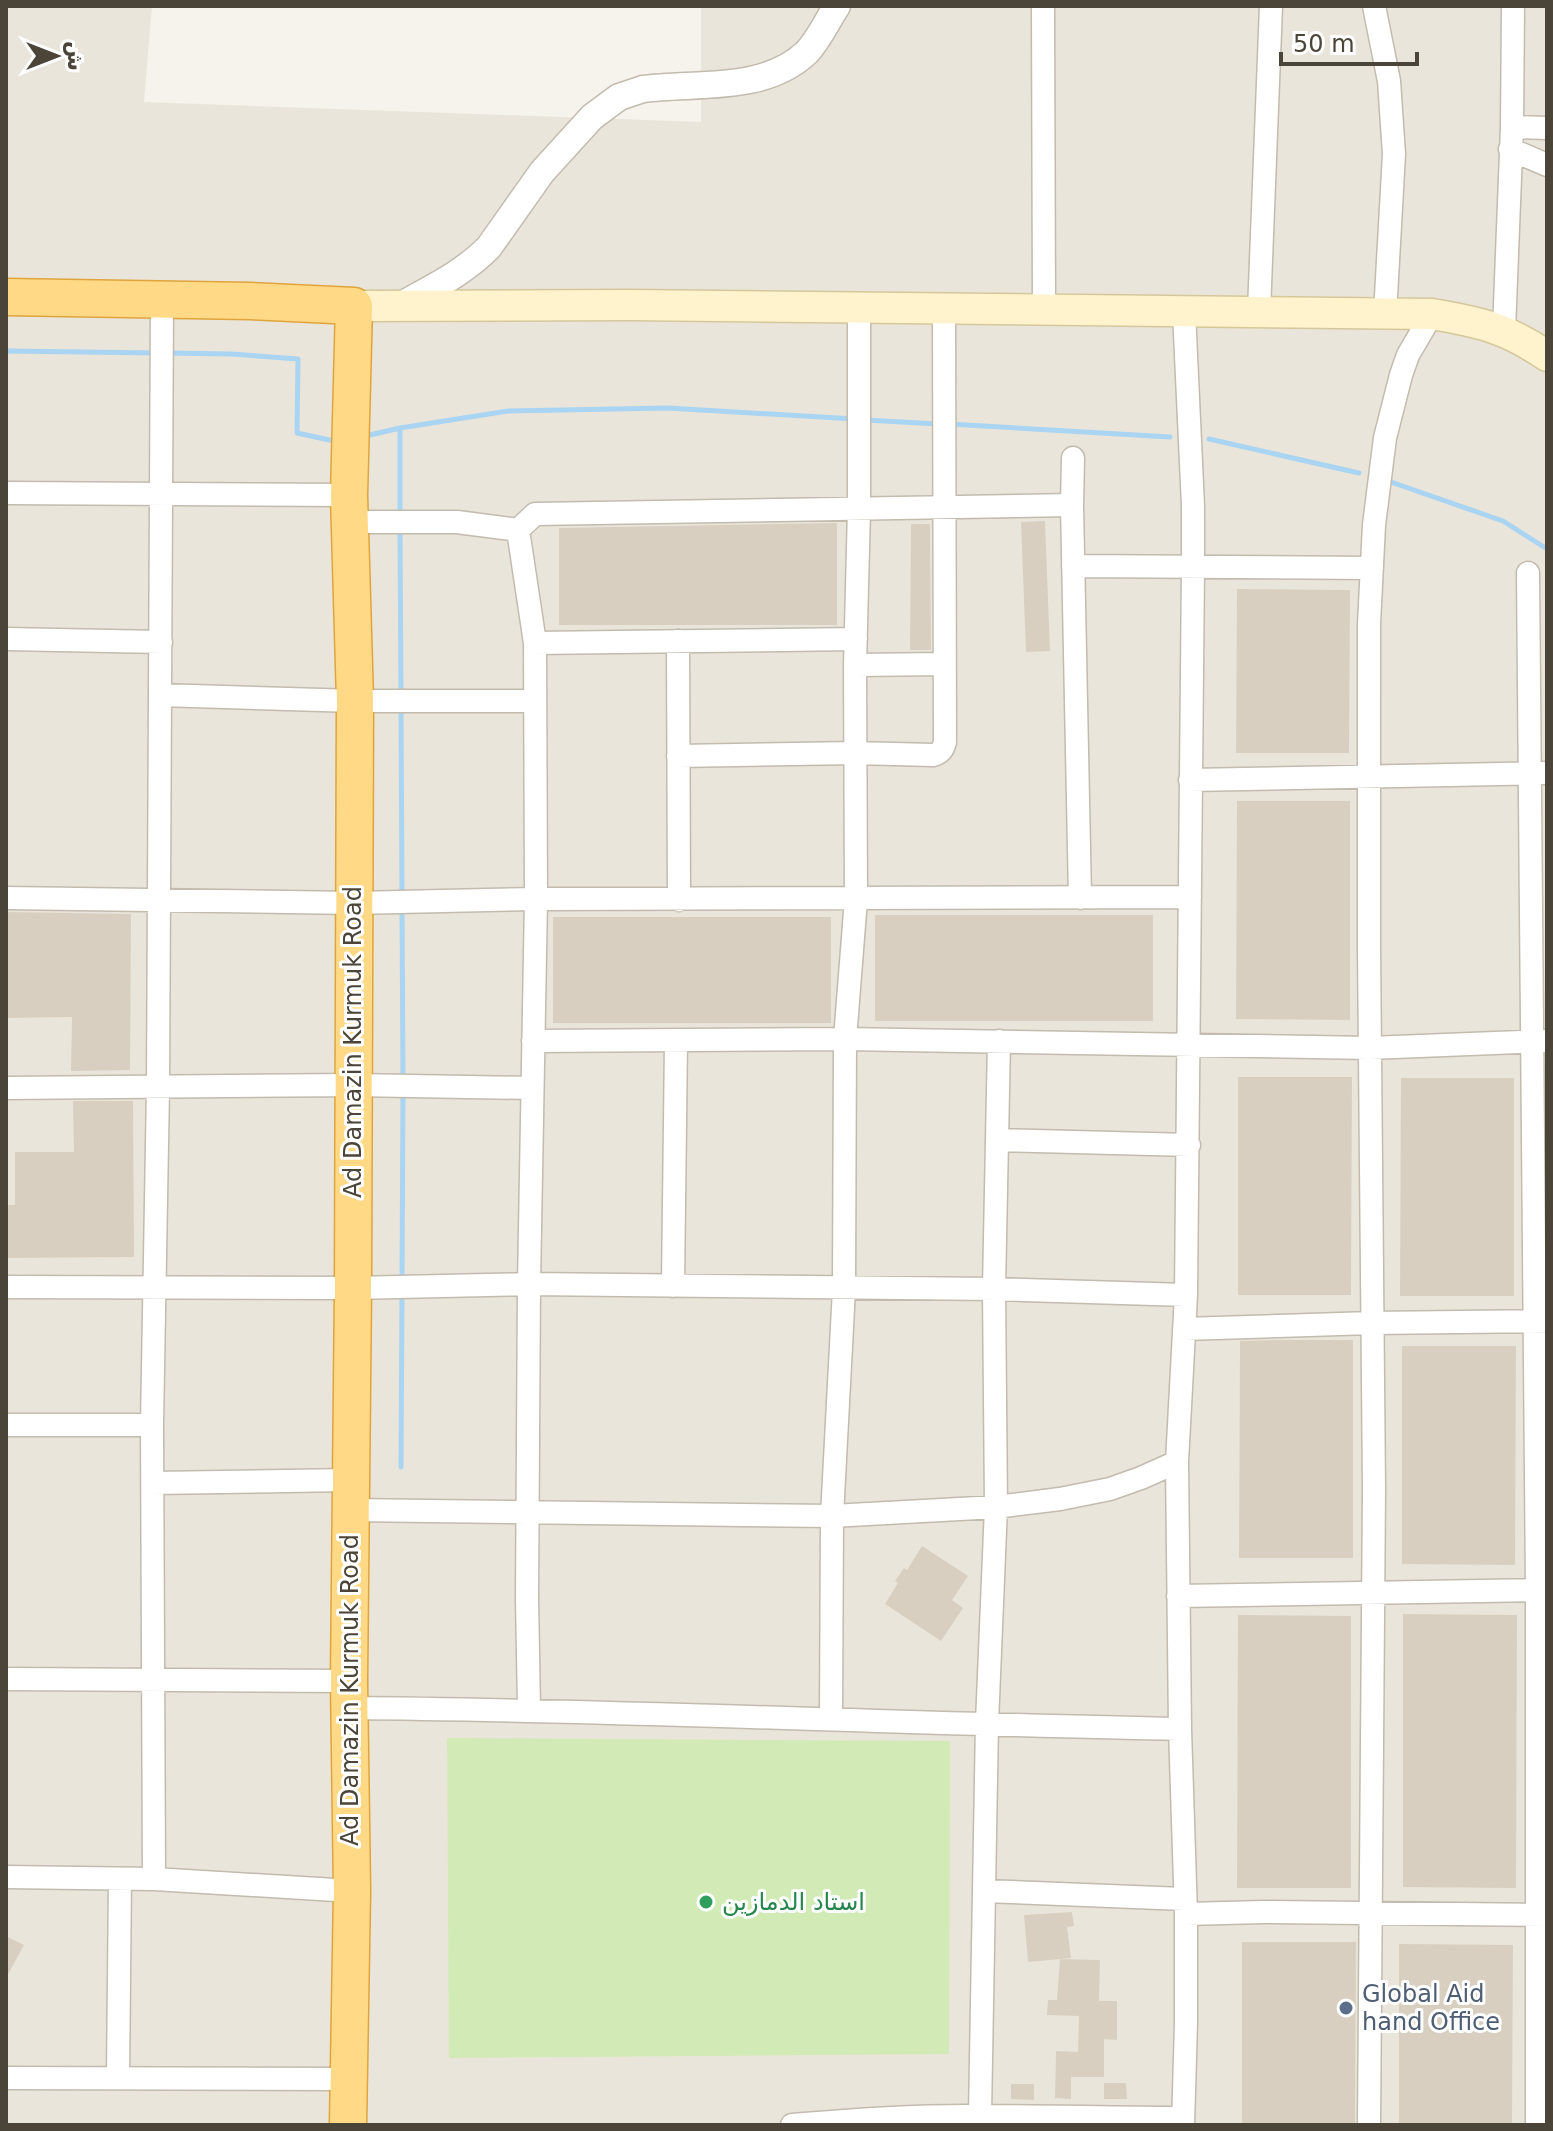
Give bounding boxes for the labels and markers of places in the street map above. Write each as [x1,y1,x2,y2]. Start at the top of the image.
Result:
place label: استاد الدمازين [722,1888,865,1916]
marker: استاد الدمازين [697,1893,715,1911]
place label: Global Aid hand Office [1362,1980,1500,2036]
marker: Global Aid hand Office [1337,1999,1355,2017]

